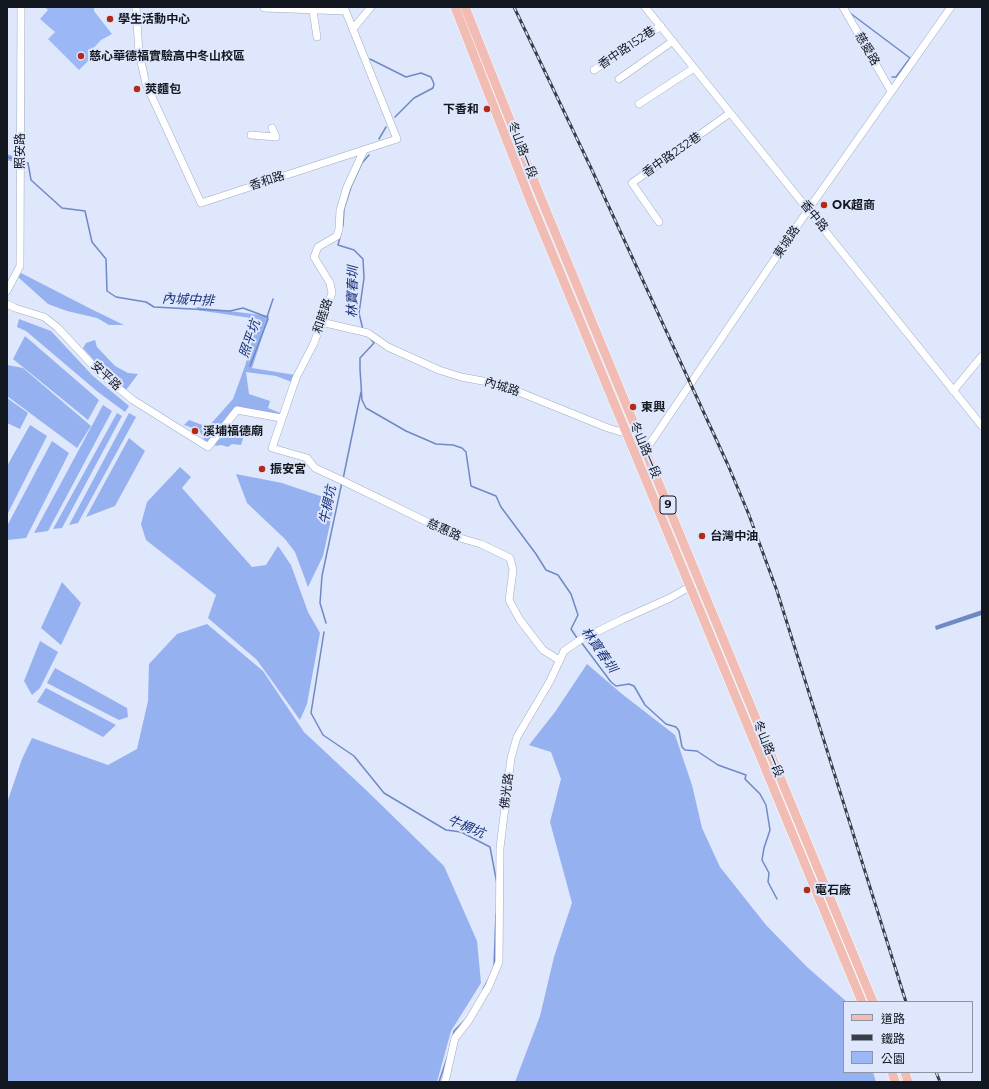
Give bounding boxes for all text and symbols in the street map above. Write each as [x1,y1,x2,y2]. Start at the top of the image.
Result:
place label: 學生活動中心 [118,12,190,26]
marker: 學生活動中心 [105,14,115,24]
street label: 香中路152巷 [596,24,658,72]
street label: 慈愛路 [852,30,882,68]
place label: 慈心華德福實驗高中冬山校區 [89,49,245,63]
marker: 慈心華德福實驗高中冬山校區 [76,51,86,61]
place label: 莢麵包 [145,82,181,96]
marker: 莢麵包 [132,84,142,94]
place label: 下香和 [443,102,479,116]
marker: 下香和 [482,104,492,114]
street label: 冬山路一段 [505,119,539,181]
street label: 香中路232巷 [640,130,704,180]
street label: 照安路 [13,133,27,169]
street label: 香和路 [248,169,286,193]
street label: 香中路 [797,197,831,235]
place label: OK超商 [832,198,875,212]
marker: OK超商 [819,200,829,210]
street label: 東城路 [771,223,803,261]
water label: 林寶春圳 [345,266,361,318]
water label: 內城中排 [162,291,214,309]
street label: 和睦路 [310,297,336,335]
water label: 照平坑 [236,318,264,360]
street label: 安平路 [88,358,124,394]
street label: 內城路 [483,375,521,399]
place label: 東興 [641,400,665,414]
marker: 東興 [628,402,638,412]
street label: 冬山路一段 [627,420,663,480]
place label: 溪埔福德廟 [203,424,263,438]
marker: 溪埔福德廟 [190,426,200,436]
place label: 振安宮 [270,462,306,476]
marker: 振安宮 [257,464,267,474]
water label: 牛椆坑 [316,484,340,526]
road number: 9 [660,496,676,514]
street label: 慈惠路 [425,516,463,544]
place label: 台灣中油 [710,529,758,543]
marker: 台灣中油 [697,531,707,541]
water label: 林寶春圳 [578,624,620,676]
street label: 冬山路一段 [750,718,786,780]
street label: 佛光路 [498,772,516,810]
water label: 牛椆坑 [445,812,487,842]
place label: 電石廠 [815,883,851,897]
marker: 電石廠 [802,885,812,895]
legend [843,1001,973,1073]
text: 道路 [881,1011,905,1026]
text: 鐵路 [881,1031,905,1046]
text: 公園 [881,1051,905,1066]

